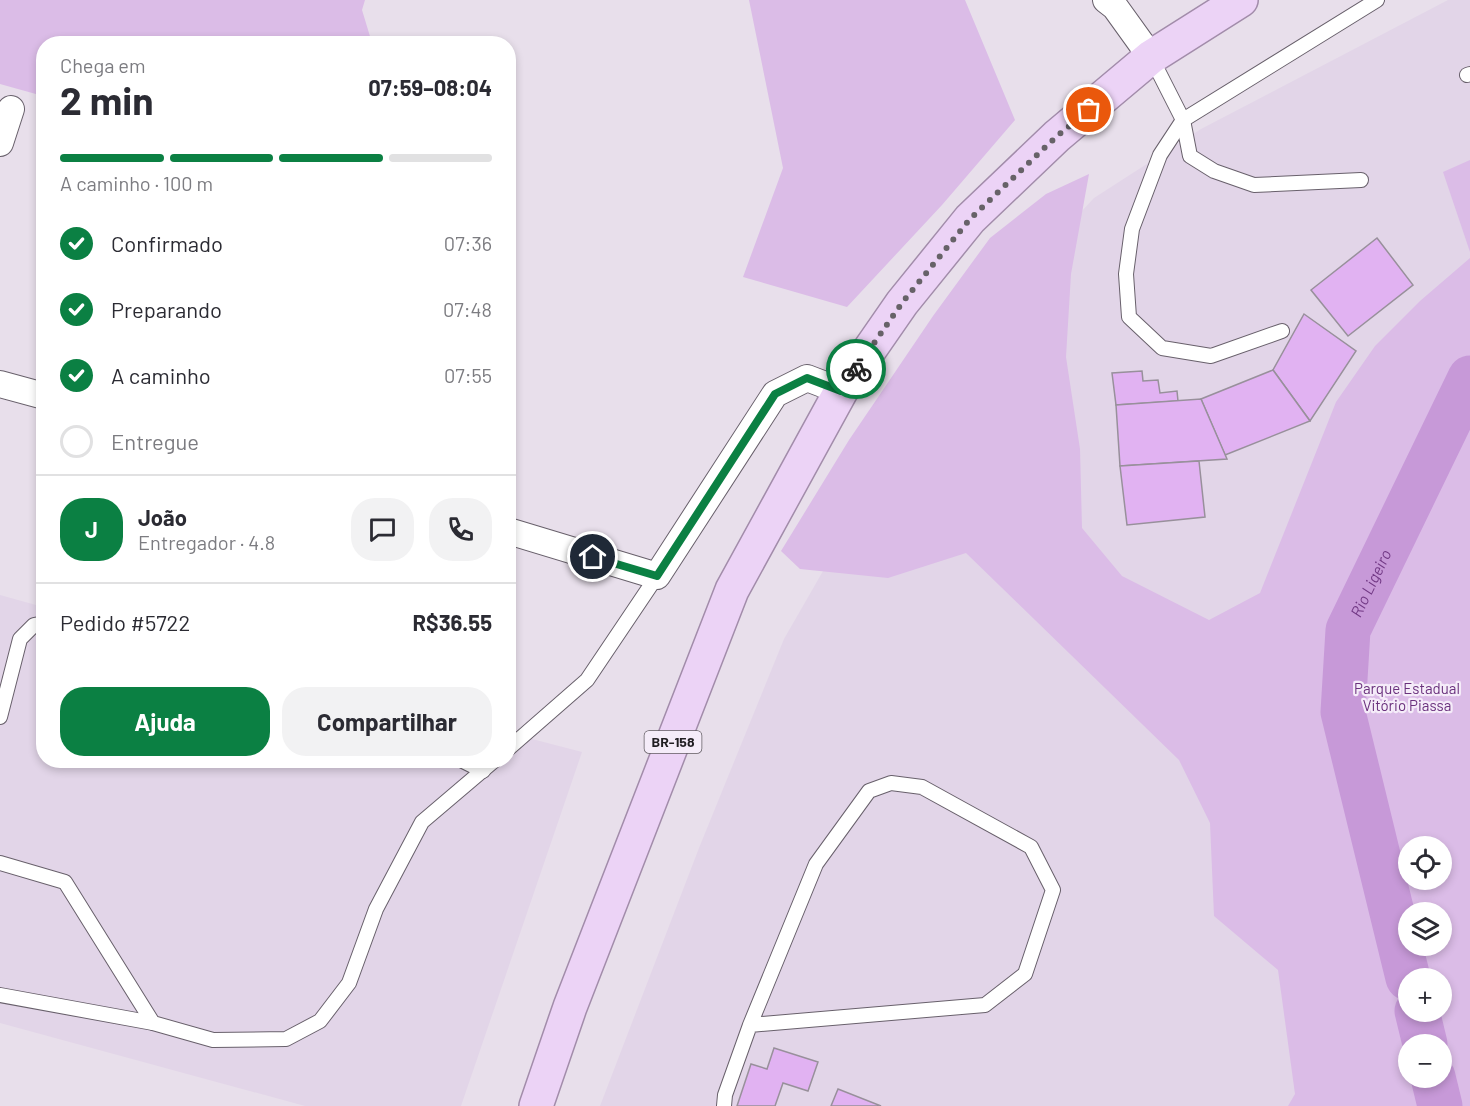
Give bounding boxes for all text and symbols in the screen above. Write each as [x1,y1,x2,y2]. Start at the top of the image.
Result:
text: Chega em [60,53,146,77]
text: 07:59–08:04 [368,74,492,100]
text: 2 min [60,76,153,123]
pin [1063,84,1114,135]
icon: bag [1072,93,1105,126]
text: A caminho · 100 m [60,171,213,195]
icon: check [60,227,93,260]
text: Confirmado [111,230,223,256]
text: 07:36 [444,231,492,255]
icon: check [60,293,93,326]
text: Preparando [111,296,222,322]
text: 07:48 [443,297,492,321]
courier [826,339,886,399]
icon: bike [840,353,873,386]
icon: check [60,359,93,392]
text: A caminho [111,362,211,388]
text: 07:55 [444,363,492,387]
text: Entregue [111,428,199,454]
button: chat [351,498,414,561]
button: phone [429,498,492,561]
text: João [138,504,187,530]
text: J [85,516,98,542]
text: Entregador · 4.8 [138,530,275,554]
pin [567,531,618,582]
icon: home [576,540,609,573]
water label: Rio Ligeiro [1346,546,1395,620]
text: Pedido #5722 [60,609,190,635]
text: R$36.55 [413,609,492,635]
park label: Parque Estadual Vitório Piassa [1354,679,1460,714]
button: Ajuda [60,687,270,756]
button: Compartilhar [282,687,492,756]
road number: BR-158 [644,731,702,753]
map controls [1398,836,1452,1088]
button: locate [1398,836,1452,890]
button: layers [1398,902,1452,956]
button: + [1398,968,1452,1022]
button: − [1398,1034,1452,1088]

